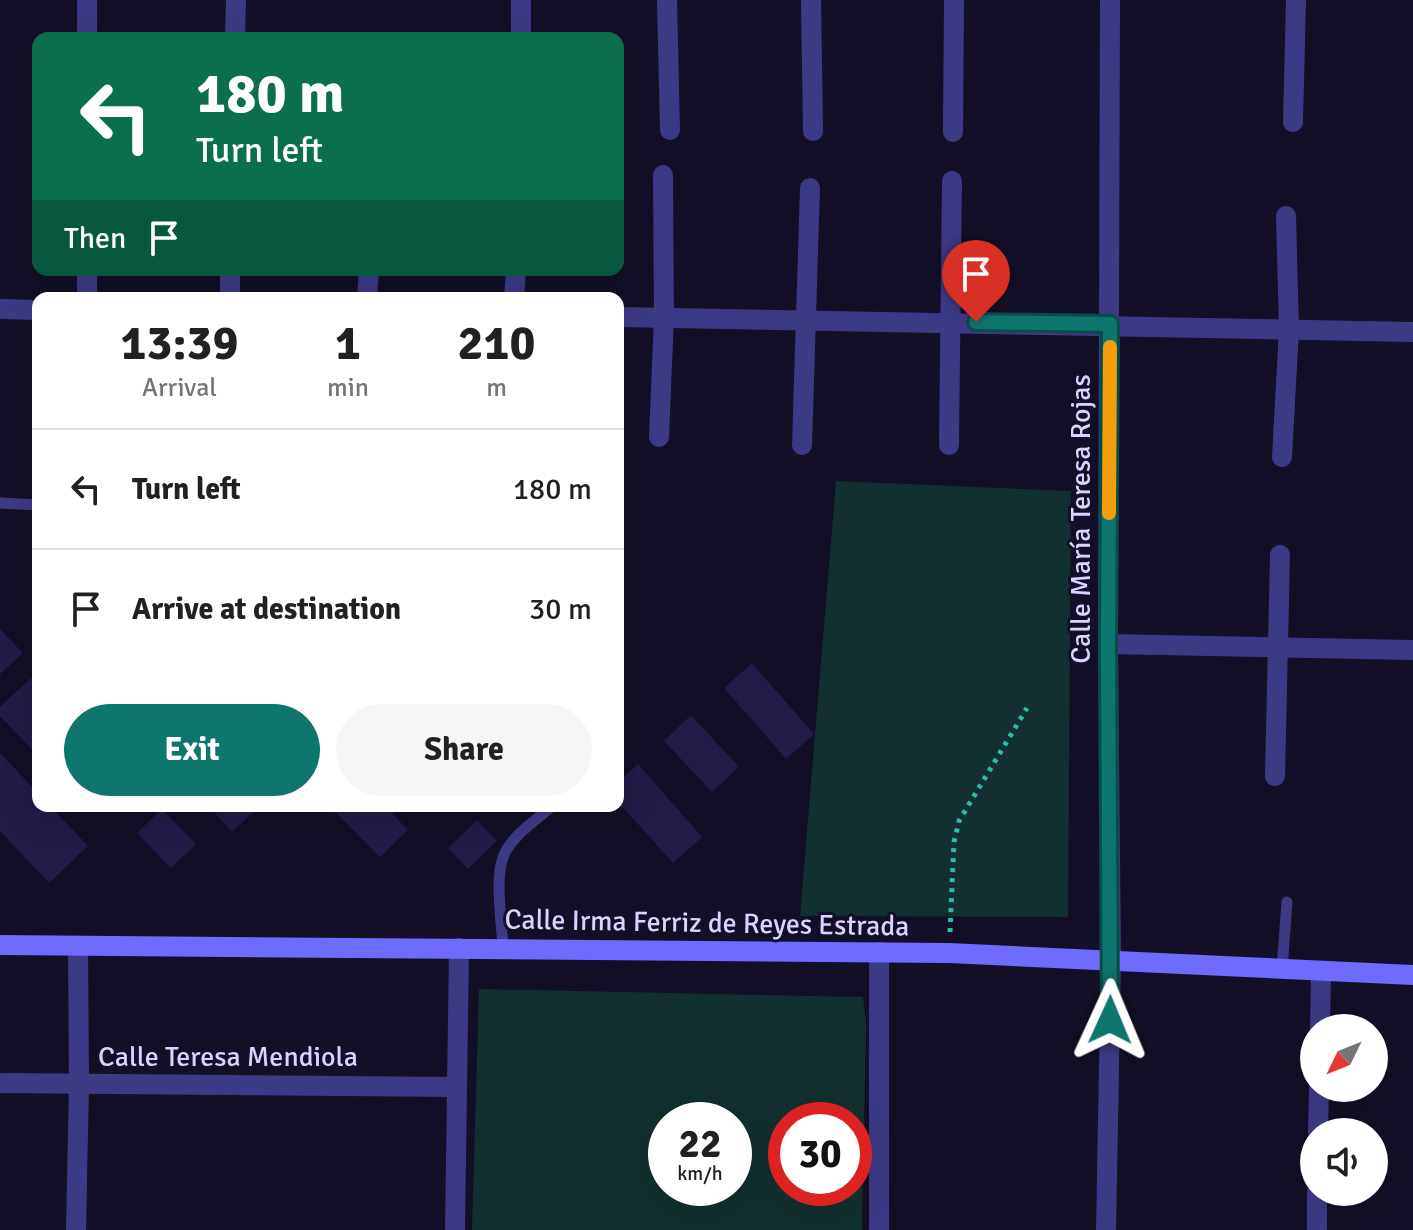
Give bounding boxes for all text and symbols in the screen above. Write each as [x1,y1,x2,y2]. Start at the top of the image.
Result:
text: 180 m [196,59,344,128]
icon: left [64,64,168,168]
text: Turn left [196,128,323,173]
icon: arrive [142,216,186,260]
text: Then [64,220,126,257]
pin [942,240,1010,322]
icon: arrive [954,252,998,296]
text: 13:39 [121,314,238,373]
text: 1 [335,314,361,373]
text: 210 [458,314,535,373]
text: Arrival [142,372,217,404]
text: min [327,372,369,404]
text: m [486,372,507,404]
street label: Calle María Teresa Rojas [1064,374,1098,664]
icon: left [64,467,108,511]
text: Turn left [132,471,241,508]
text: 180 m [513,471,592,508]
icon: arrive [64,587,108,631]
text: Arrive at destination [132,591,401,628]
text: 30 m [529,591,592,628]
button: Exit [64,704,320,796]
button: Share [336,704,592,796]
street label: Calle Irma Ferriz de Reyes Estrada [504,902,910,944]
position arrow [1068,978,1152,1062]
north arrow [1300,1014,1388,1102]
map controls [1300,1014,1388,1206]
street label: Calle Teresa Mendiola [98,1040,358,1074]
speed limit sign: 30 [768,1102,872,1206]
button: sound [1300,1118,1388,1206]
text: 22 [678,1119,722,1169]
text: km/h [677,1161,723,1186]

